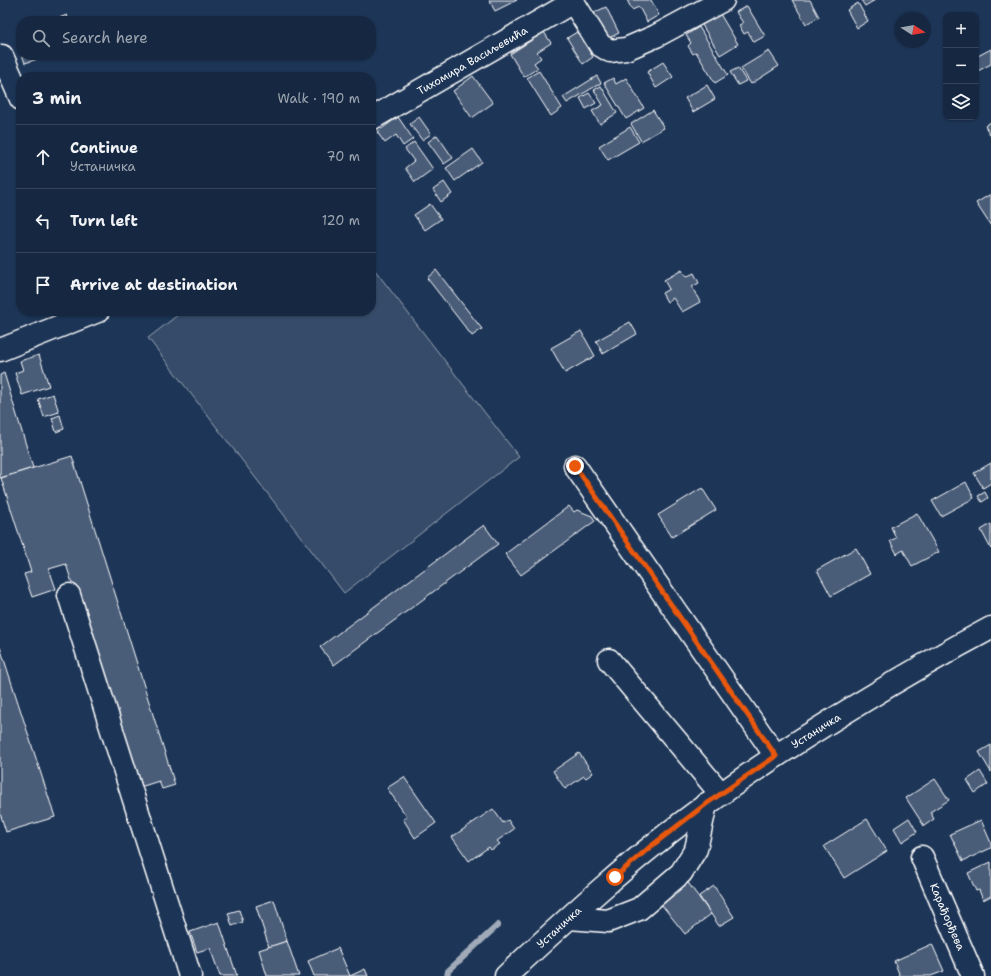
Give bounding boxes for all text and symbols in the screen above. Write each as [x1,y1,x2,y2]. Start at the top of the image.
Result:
north arrow [895,12,931,48]
map controls [943,12,979,120]
button: + [943,12,979,48]
search box [16,16,376,60]
street label: Тихомира Васиљевића [414,22,530,98]
icon: search [30,27,52,49]
text: Search here [62,28,148,48]
button: − [943,48,979,84]
button: layers [943,84,979,120]
text: 3 min [32,87,82,109]
text: Walk · 190 m [278,90,360,107]
text: Continue [70,138,138,158]
icon: ahead [32,146,54,168]
text: 70 m [326,148,360,165]
text: Устаничка [70,158,136,175]
icon: left [32,210,54,232]
text: Turn left [70,211,138,231]
text: 120 m [322,212,360,229]
icon: arrive [32,274,54,296]
text: Arrive at destination [70,275,238,295]
route end [566,457,584,475]
street label: Устаничка [788,709,843,752]
route start [606,868,624,886]
street label: Карађорђева [927,881,969,953]
street label: Устаничка [533,903,585,951]

